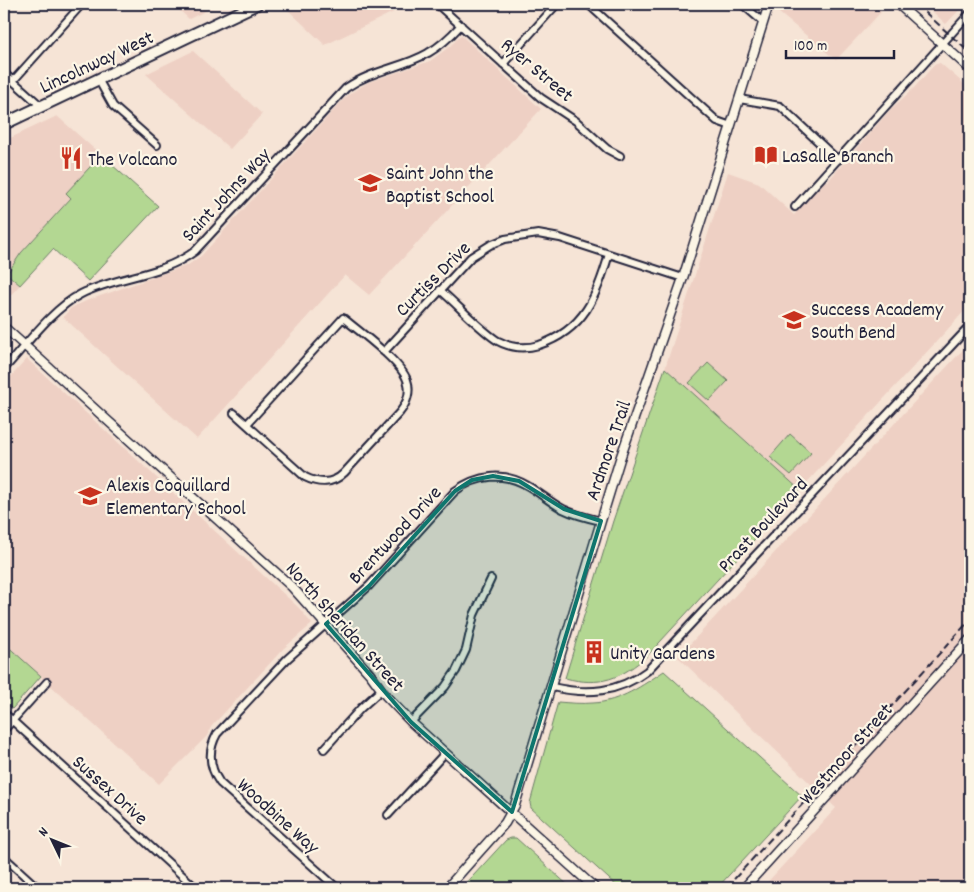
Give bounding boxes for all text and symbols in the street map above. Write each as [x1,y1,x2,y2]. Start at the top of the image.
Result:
street label: Lincolnway West [36,25,159,102]
scale bar [786,28,894,60]
street label: Ryer Street [494,33,578,110]
text: 100 m [794,36,827,58]
street label: Saint Johns Way [176,142,279,249]
library icon: LaSalle Branch [753,142,779,168]
place label: LaSalle Branch [782,144,893,172]
restaurant icon: The Volcano [58,145,84,171]
place label: The Volcano [88,147,177,175]
place label: Saint John the Baptist School [386,161,494,212]
school or university icon: Saint John the Baptist School [357,170,383,196]
street label: Curtiss Drive [390,236,478,324]
place label: Success Academy South Bend [811,297,944,348]
school or university icon: Success Academy South Bend [781,307,807,333]
street label: Ardmore Trail [580,397,640,505]
street label: Prast Boulevard [713,472,816,580]
place label: Alexis Coquillard Elementary School [106,473,246,524]
street label: Brentwood Drive [343,480,449,591]
school or university icon: Alexis Coquillard Elementary School [77,483,103,509]
street label: North Sheridan Street [278,557,410,699]
building icon: Unity Gardens [581,639,607,665]
place label: Unity Gardens [610,641,715,669]
street label: Westmoor Street [794,698,901,812]
street label: Sussex Drive [65,750,153,833]
street label: Woodbine Way [230,773,325,863]
north arrow [28,814,78,864]
text: N [34,823,54,842]

